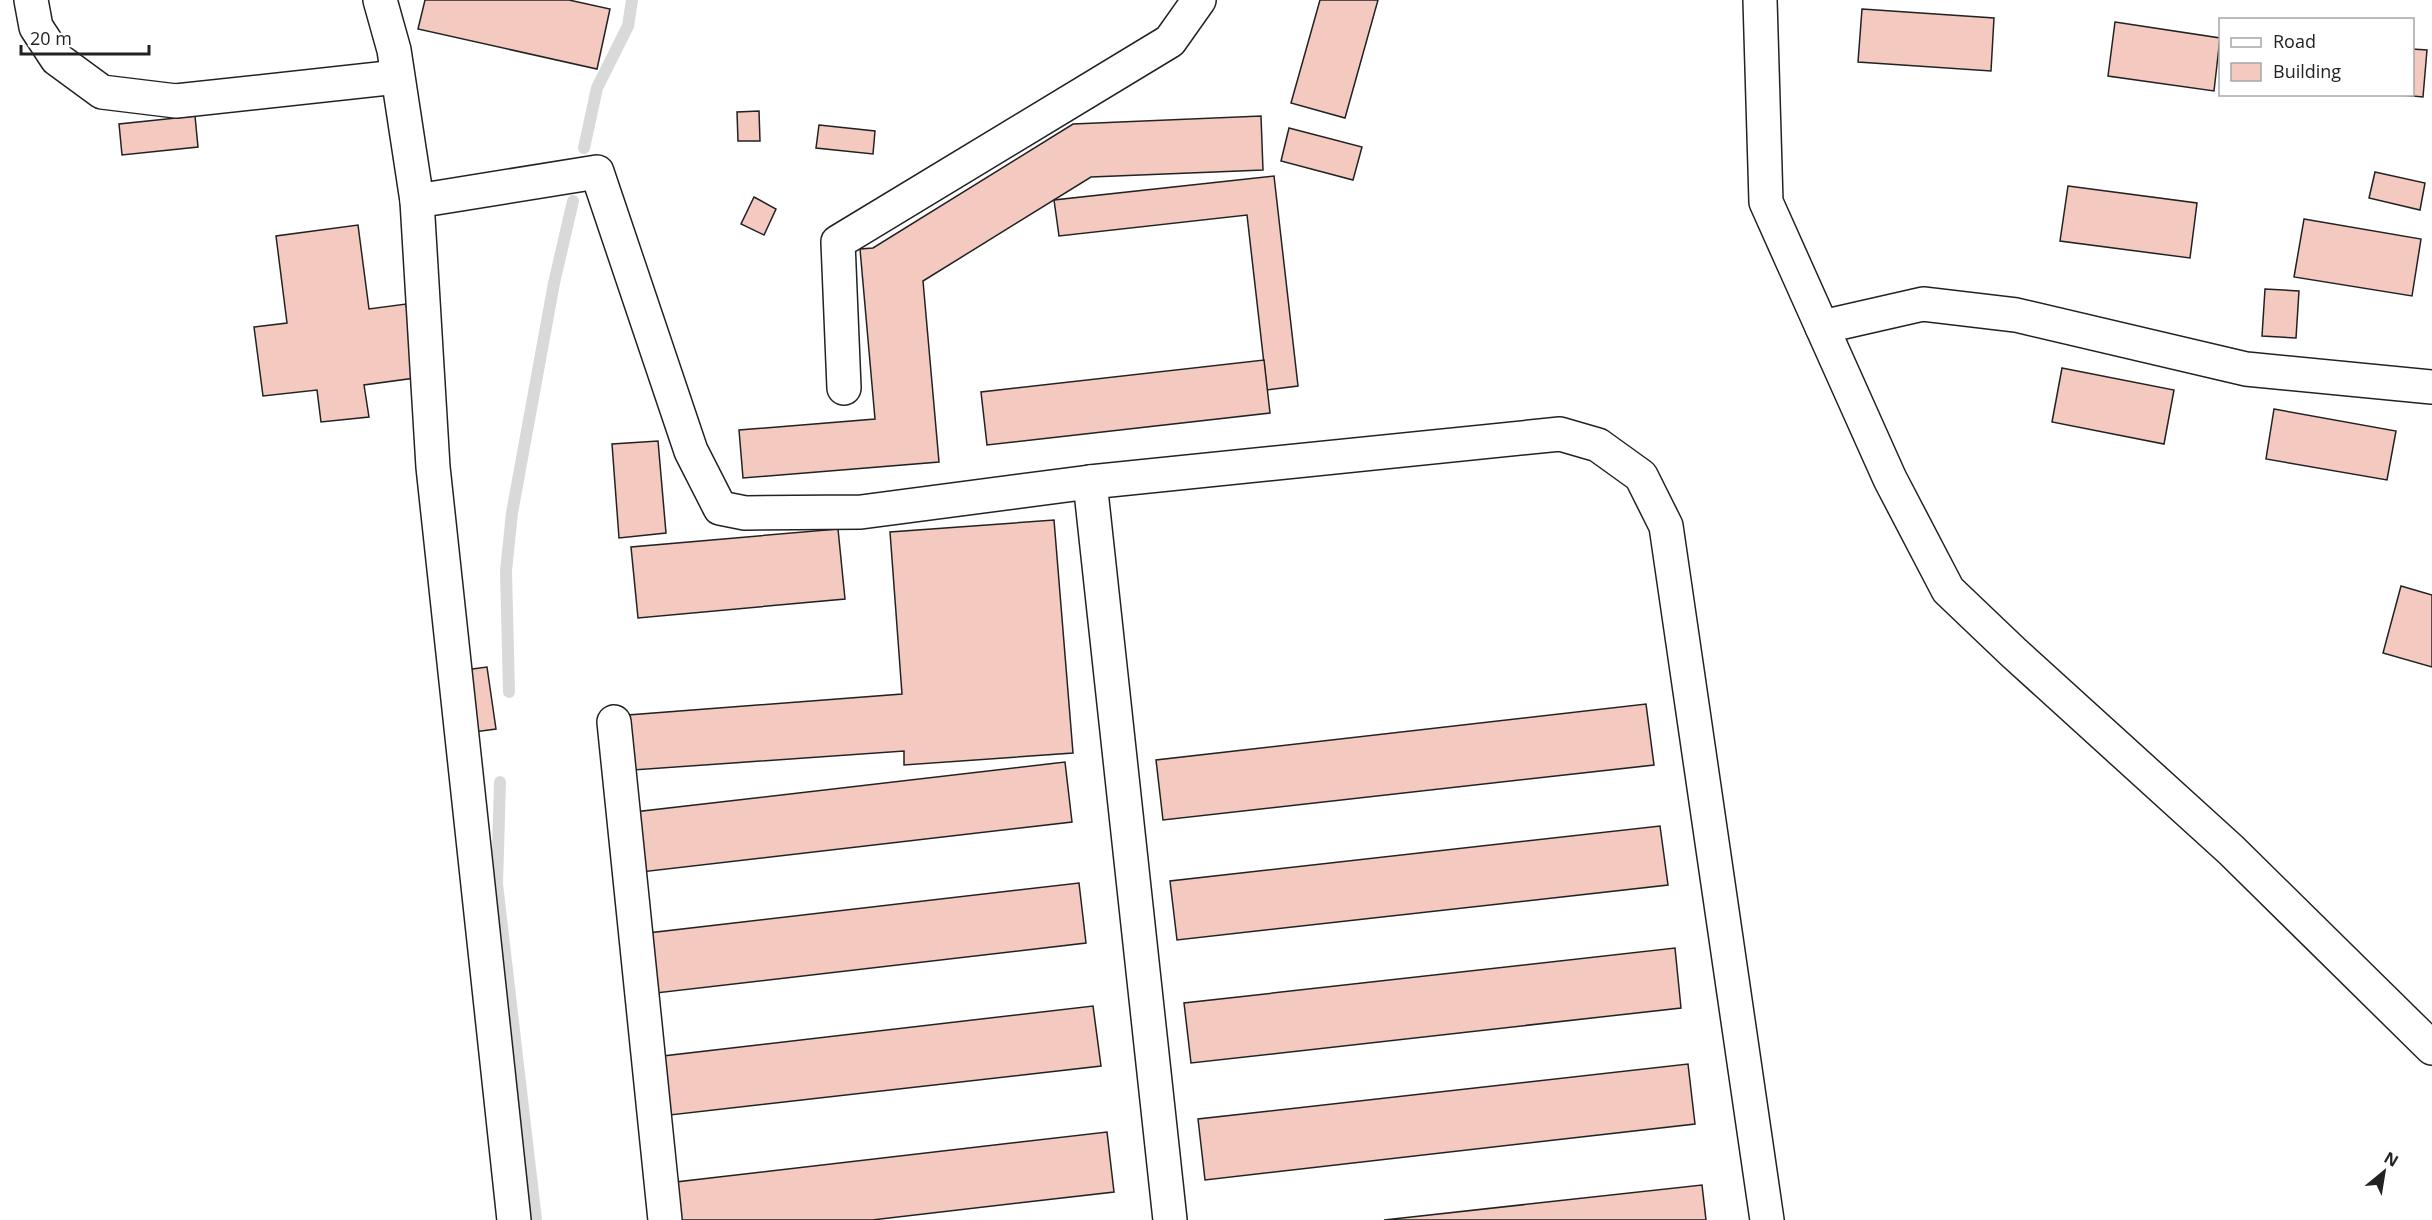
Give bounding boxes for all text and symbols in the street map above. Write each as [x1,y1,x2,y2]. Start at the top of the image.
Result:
scale bar [21,18,148,56]
legend [2219,18,2414,96]
text: 20 m [30,26,72,50]
text: Road [2273,29,2316,53]
text: Building [2273,59,2341,83]
north arrow [2354,1142,2414,1202]
text: N [2380,1146,2403,1172]

